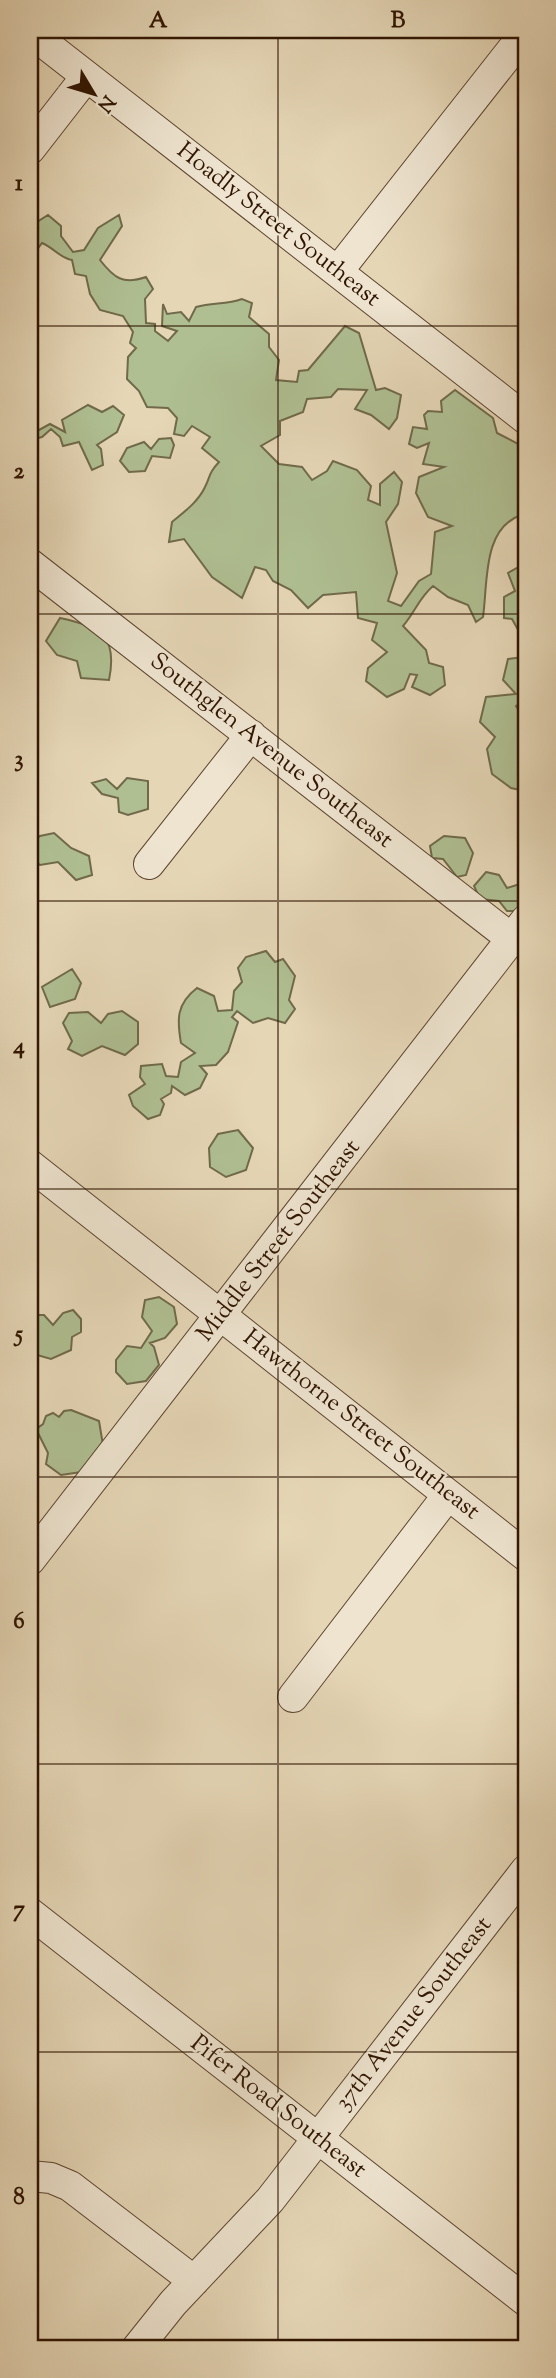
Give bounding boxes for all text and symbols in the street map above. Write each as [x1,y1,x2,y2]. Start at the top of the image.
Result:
text: A [149,5,168,38]
text: B [391,5,406,38]
north arrow [60,60,130,130]
text: N [90,89,121,117]
street label: Hoadly Street Southeast [169,135,387,315]
text: 1 [15,168,23,201]
text: 2 [14,456,25,489]
street label: Southglen Avenue Southeast [142,645,400,857]
text: 3 [14,744,24,777]
text: 4 [12,1031,25,1064]
street label: Middle Street Southeast [189,1133,369,1349]
text: 5 [13,1319,23,1352]
street label: Hawthorne Street Southeast [235,1322,487,1528]
text: 6 [13,1606,25,1639]
text: 7 [13,1894,25,1927]
street label: 37th Avenue Southeast [327,1910,501,2118]
street label: Pifer Road Southeast [183,2027,373,2187]
text: 8 [13,2182,25,2215]

